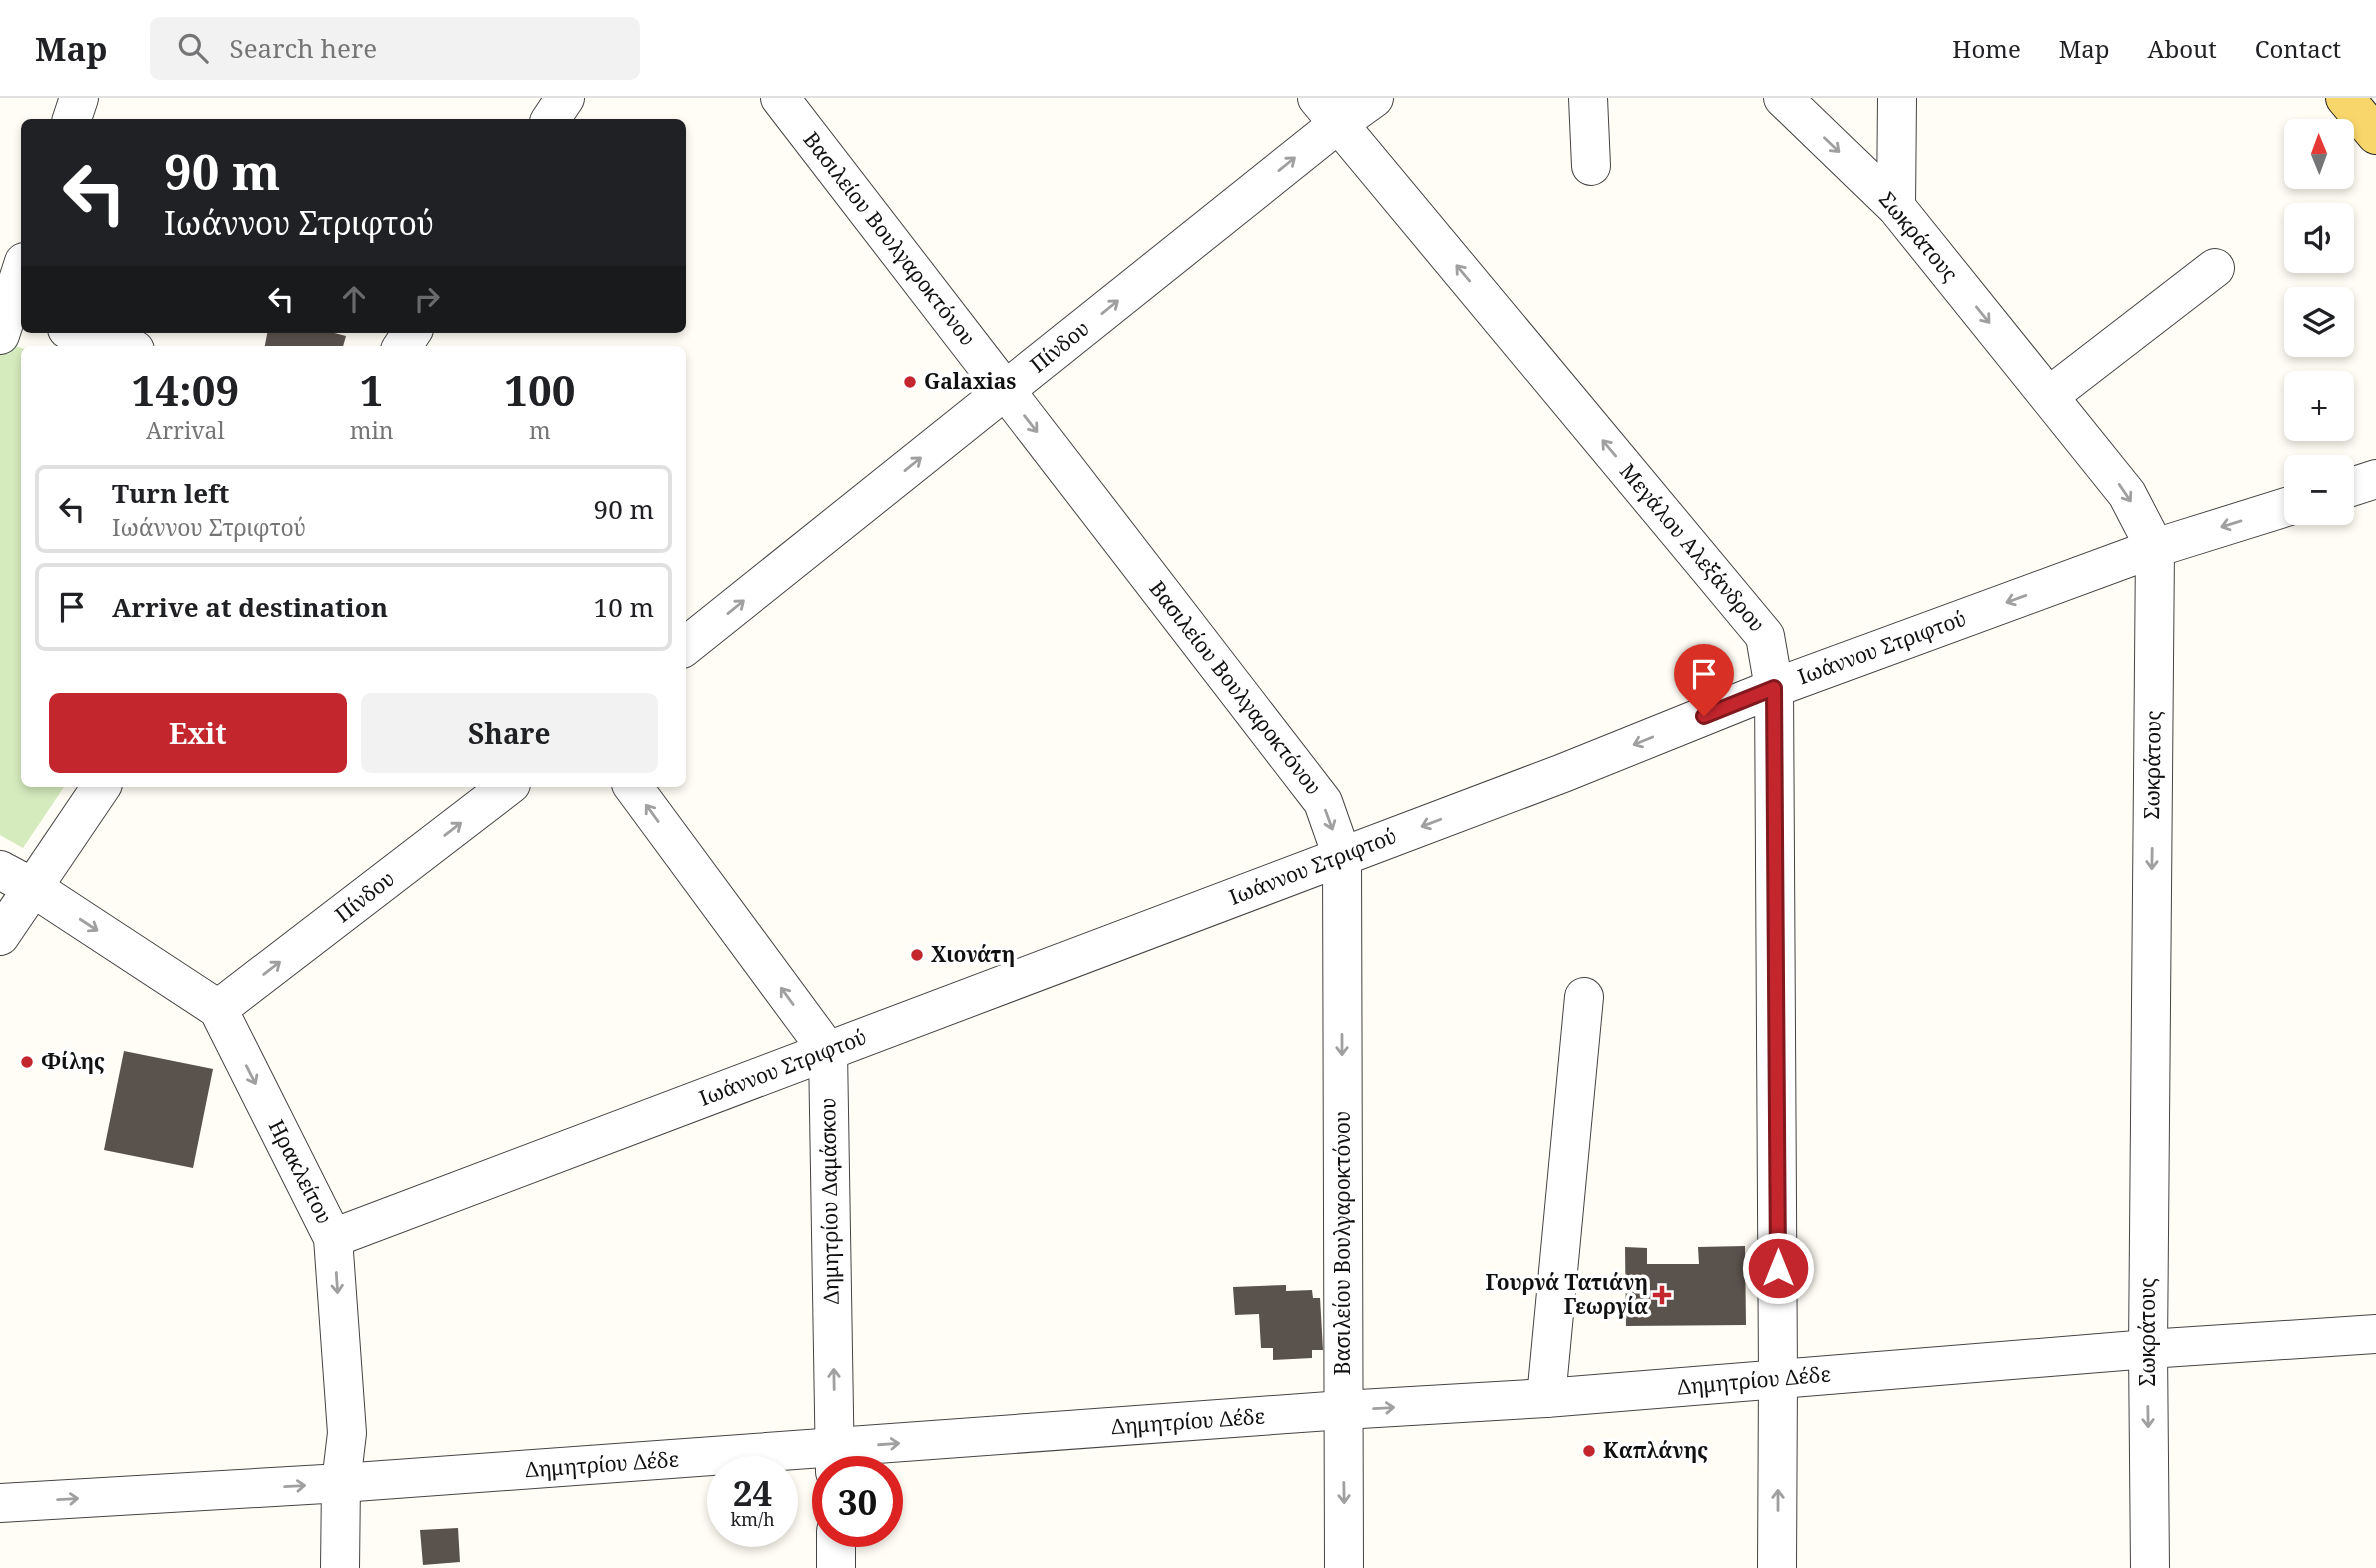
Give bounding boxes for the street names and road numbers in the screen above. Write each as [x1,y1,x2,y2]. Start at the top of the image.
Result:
street label: Βασιλείου Βουλγαροκτόνου [797,126,982,351]
street label: Σωκράτους [1873,186,1964,287]
street label: Πίνδου [1024,314,1095,379]
street label: Μεγάλου Αλεξάνδρου [1614,457,1772,637]
street label: Βασιλείου Βουλγαροκτόνου [1143,575,1328,800]
street label: Ιωάννου Στριφτού [1794,604,1970,691]
street label: Σωκράτους [2137,710,2167,820]
street label: Ιωάννου Στριφτού [1225,821,1400,911]
street label: Πίνδου [329,864,400,928]
street label: Ιωάννου Στριφτού [695,1022,870,1112]
street label: Δημητρίου Δαμάσκου [813,1098,845,1305]
street label: Βασιλείου Βουλγαροκτόνου [1328,1111,1356,1375]
street label: Ηρακλείτου [263,1115,339,1228]
street label: Σωκράτους [2133,1278,2161,1386]
street label: Δημητρίου Δέδε [1676,1359,1832,1401]
street label: Δημητρίου Δέδε [1110,1402,1266,1440]
street label: Δημητρίου Δέδε [524,1445,680,1483]

